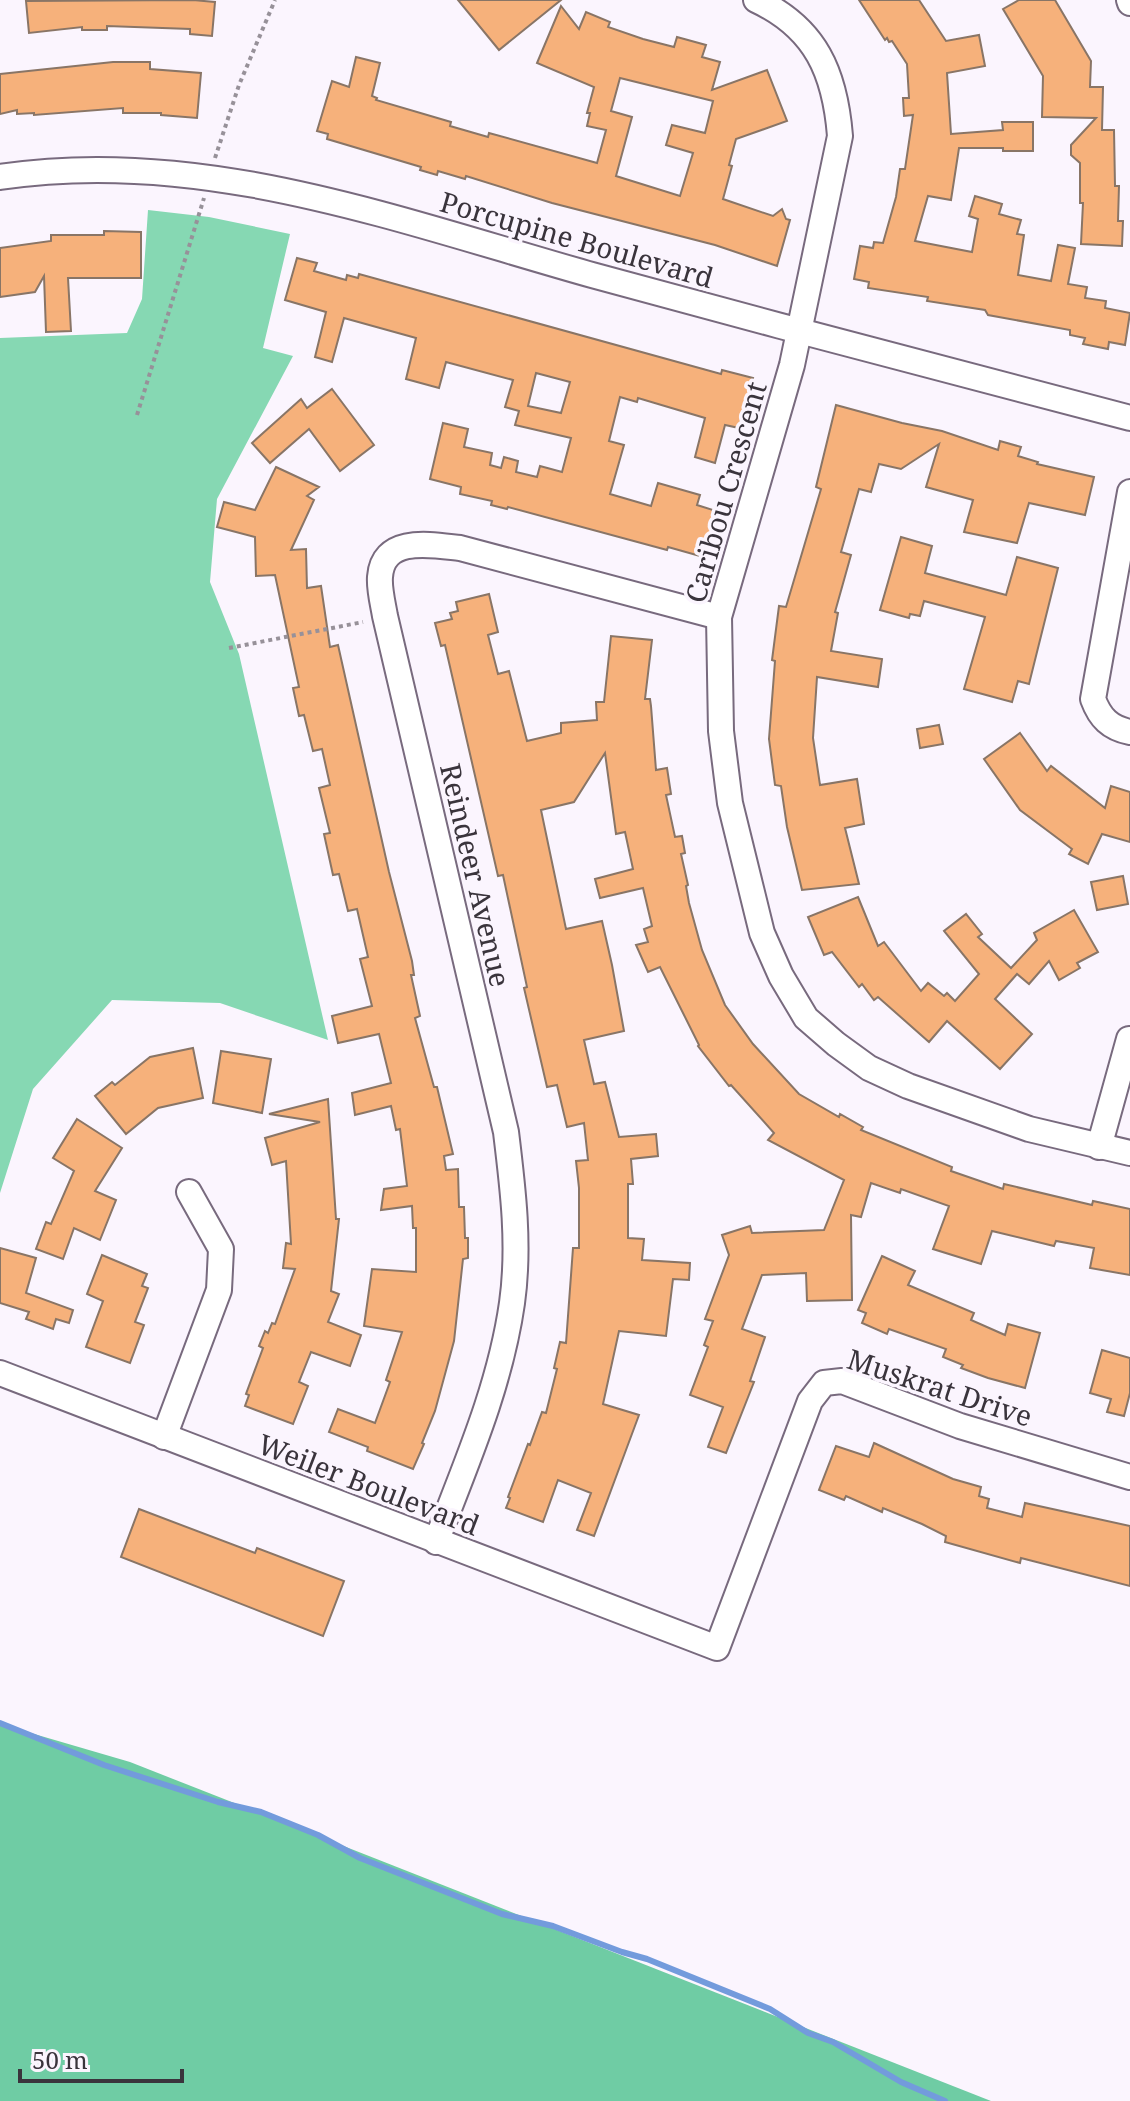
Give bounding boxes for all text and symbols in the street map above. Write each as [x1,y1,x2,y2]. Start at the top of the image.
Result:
street label: Porcupine Boulevard [436,182,718,296]
street label: Caribou Crescent [675,377,775,607]
street label: Reindeer Avenue [432,760,520,990]
street label: Muskrat Drive [843,1339,1037,1435]
street label: Weiler Boulevard [253,1424,485,1544]
scale bar [20,2033,182,2083]
text: 50 m [32,2043,88,2076]

